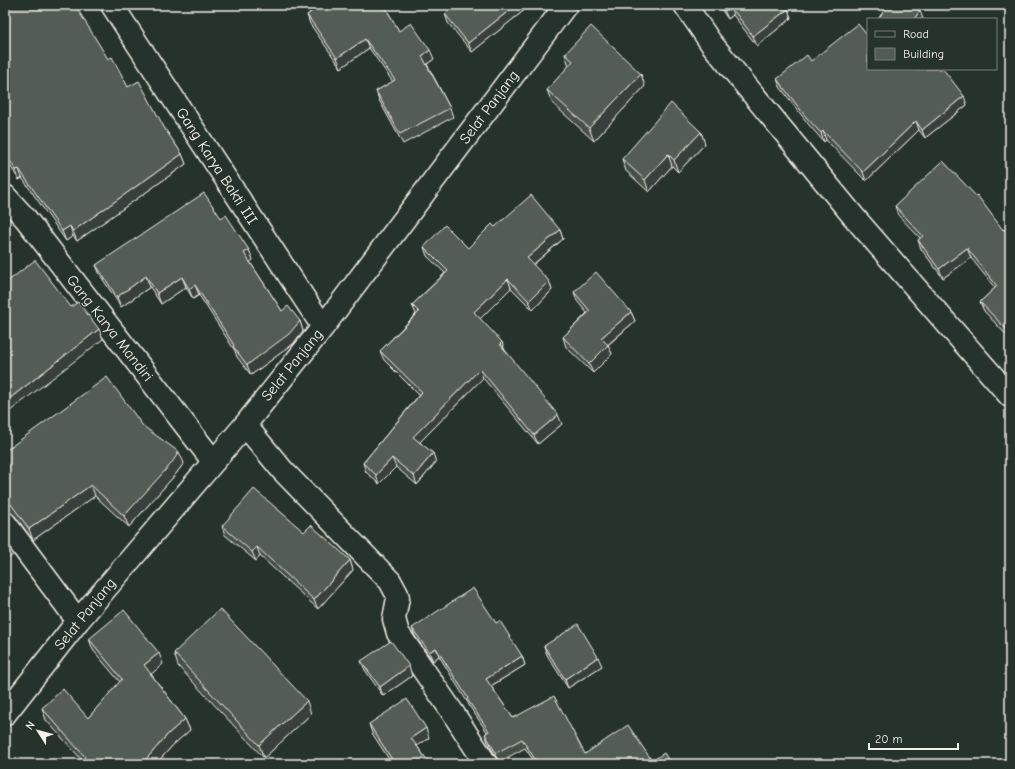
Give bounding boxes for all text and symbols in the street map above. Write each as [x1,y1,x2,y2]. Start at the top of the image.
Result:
legend [867,18,997,70]
text: Road [903,27,929,41]
text: Building [903,47,944,61]
street label: Selat Panjang [455,67,523,147]
street label: Gang Karya Bakti III [172,104,262,228]
street label: Gang Karya Mandiri [63,271,157,385]
street label: Selat Panjang [257,325,327,405]
street label: Selat Panjang [50,574,120,654]
north arrow [18,711,58,751]
text: N [23,719,38,732]
scale bar [869,725,958,751]
text: 20 m [875,732,903,746]

